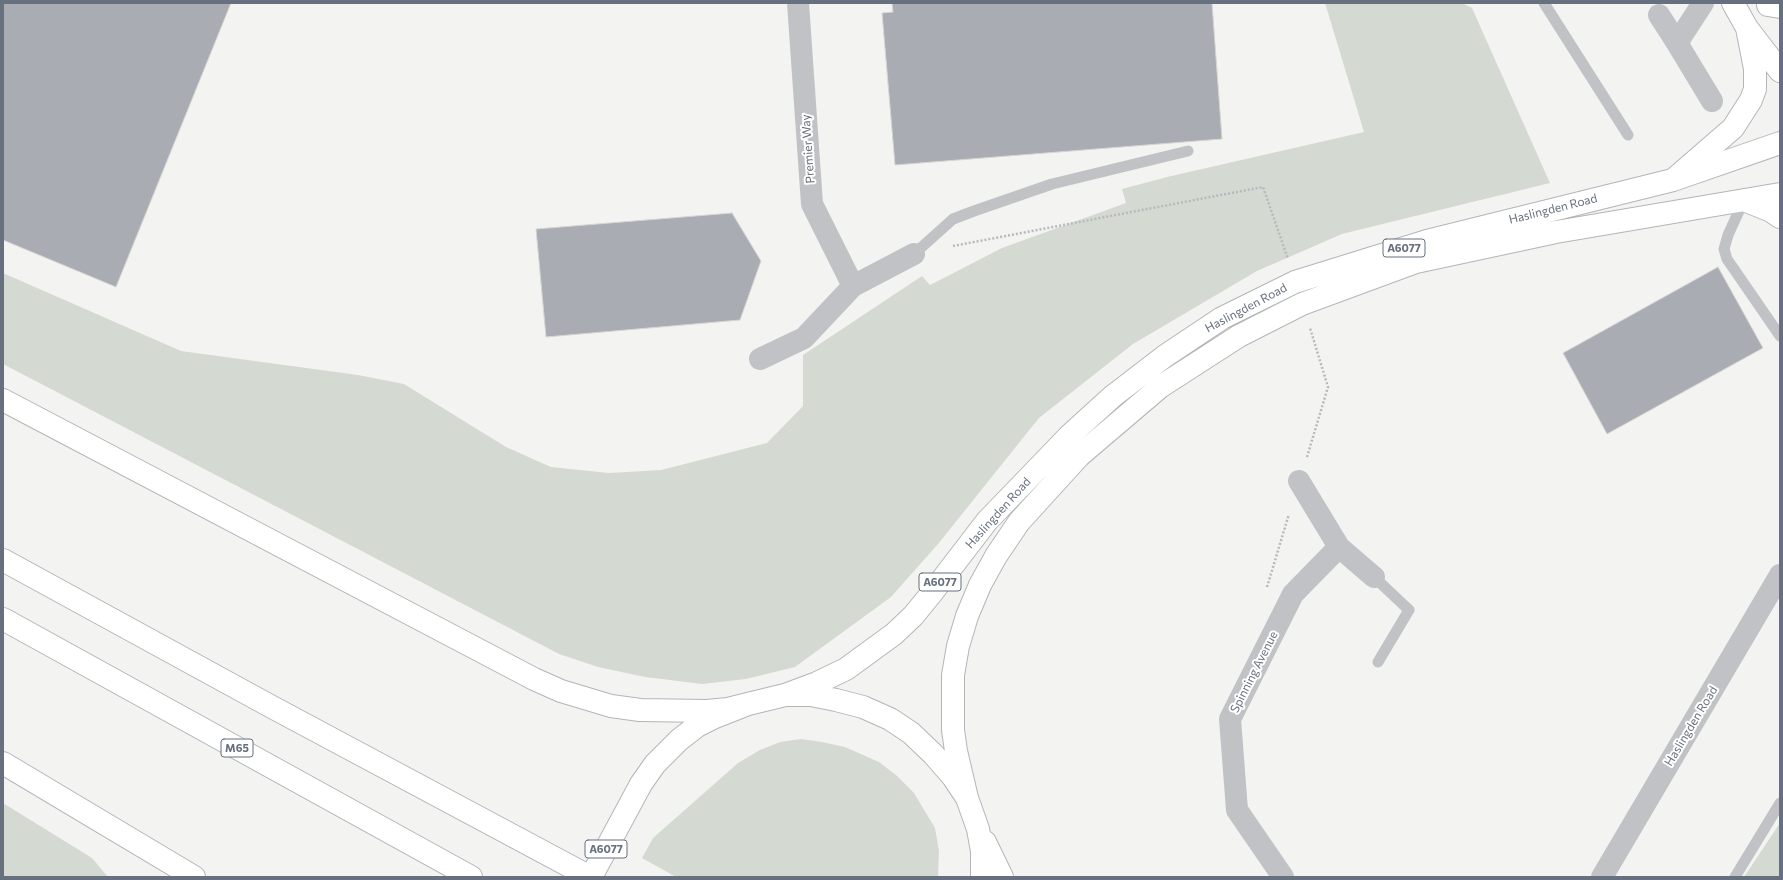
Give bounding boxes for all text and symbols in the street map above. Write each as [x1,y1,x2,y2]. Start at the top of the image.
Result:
street label: Premier Way [798,114,818,184]
street label: Haslingden Road [1507,191,1599,227]
road number: A6077 [1383,239,1425,257]
street label: Haslingden Road [1203,280,1289,336]
street label: Haslingden Road [962,475,1034,551]
road number: A6077 [919,573,961,591]
street label: Spinning Avenue [1227,629,1281,715]
street label: Haslingden Road [1661,683,1721,769]
road number: M65 [221,739,253,757]
road number: A6077 [585,840,627,858]

